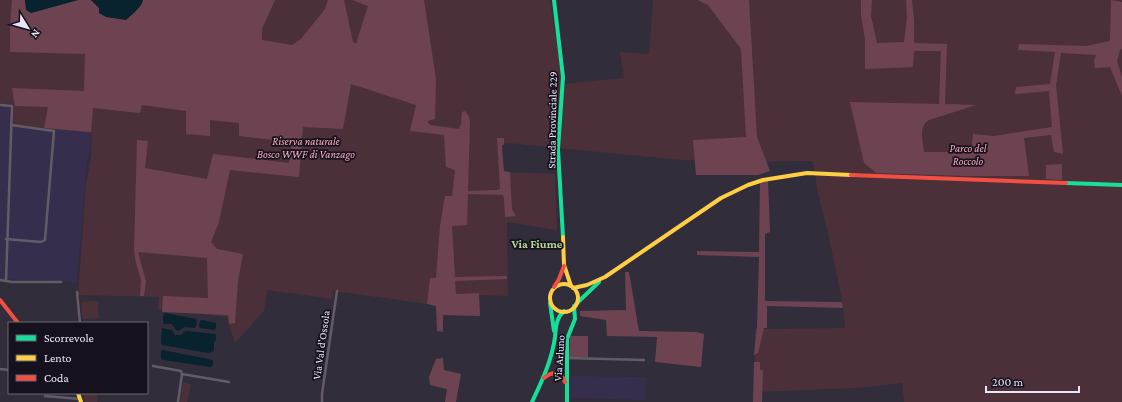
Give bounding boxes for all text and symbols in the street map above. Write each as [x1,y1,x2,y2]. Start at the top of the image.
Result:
north arrow [8,8,48,48]
text: N [29,27,43,41]
street label: Strada Provinciale 229 [545,71,559,169]
park label: Riserva naturale Bosco WWF di Vanzago [257,135,355,161]
park label: Parco del Roccolo [950,142,987,167]
district label: Via Fiume [511,237,563,251]
street label: Via Val d'Ossola [310,310,332,380]
legend [8,322,148,394]
text: Scorrevole [44,331,94,345]
street label: Via Arluno [551,334,567,382]
text: Lento [44,351,72,365]
scale bar [986,368,1079,394]
text: Coda [44,371,69,385]
text: 200 m [992,375,1024,389]

